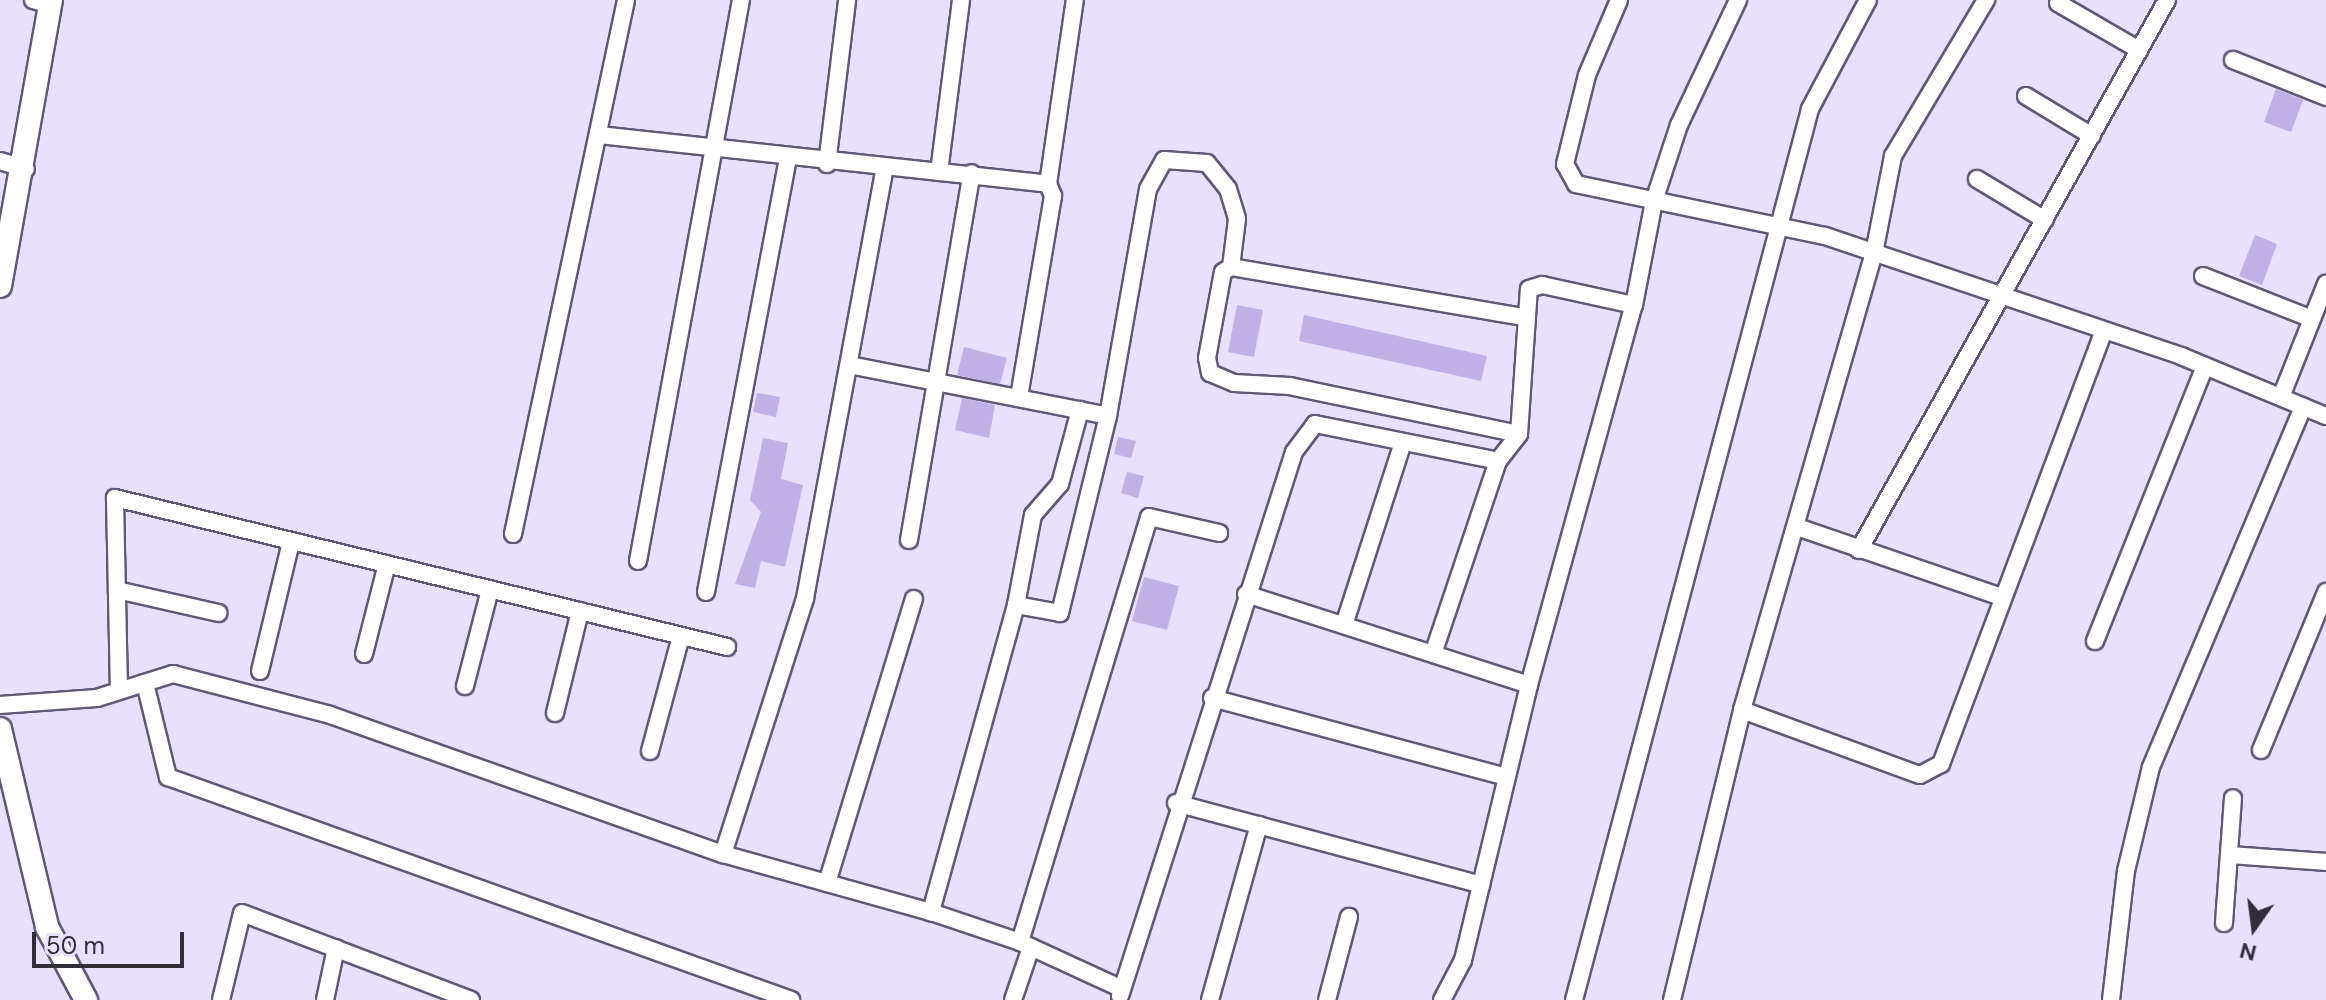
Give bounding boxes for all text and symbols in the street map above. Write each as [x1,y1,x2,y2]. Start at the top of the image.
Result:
north arrow [2214,888,2294,968]
scale bar [36,916,188,966]
text: 50 m [46,930,105,961]
text: N [2237,936,2259,968]

